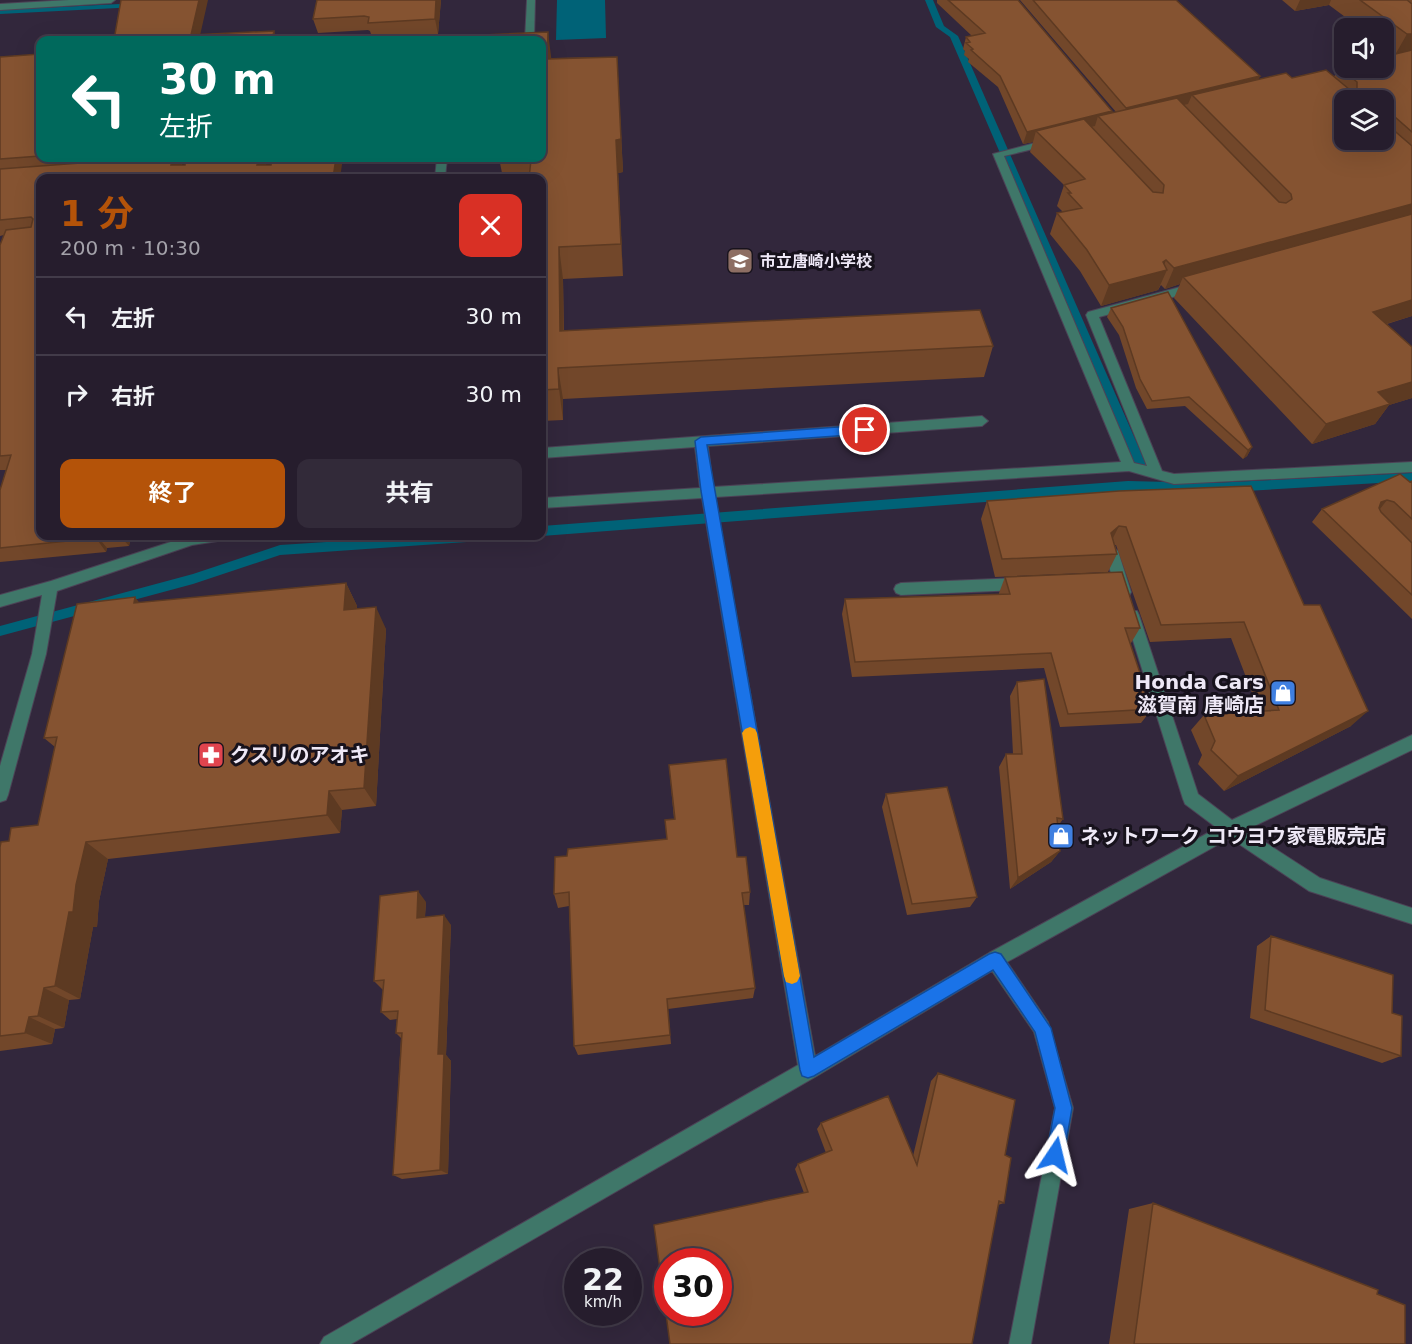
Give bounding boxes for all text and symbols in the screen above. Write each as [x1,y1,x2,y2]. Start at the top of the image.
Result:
map controls [1334,18,1394,150]
button: sound [1334,18,1394,78]
text: 30 m [159,55,276,104]
icon: left [60,60,138,138]
button: layers [1334,90,1394,150]
text: 左折 [159,111,213,142]
text: 1 分 [60,193,134,234]
button: close [459,194,522,257]
text: 200 m · 10:30 [60,236,201,260]
school or university icon: 市立唐崎小学校 [725,246,755,276]
place label: 市立唐崎小学校 [760,252,872,271]
icon: left [60,300,93,333]
text: 30 m [466,304,522,329]
text: 左折 [111,306,155,331]
icon: right [60,378,93,411]
text: 30 m [466,382,522,407]
text: 右折 [111,384,155,409]
pin [839,404,890,455]
icon: arrive [848,413,881,446]
button: 終了 [60,459,285,528]
button: 共有 [297,459,522,528]
place label: Honda Cars 滋賀南 唐崎店 [1135,670,1264,717]
shop icon: Honda Cars 滋賀南 唐崎店 [1268,678,1298,708]
pharmacy icon: クスリのアオキ [196,740,226,770]
place label: クスリのアオキ [230,743,369,767]
shop icon: ネットワーク コウヨウ家電販売店 [1046,821,1076,851]
place label: ネットワーク コウヨウ家電販売店 [1080,824,1386,848]
position arrow [1023,1123,1087,1187]
speed limit sign: 30 [654,1248,732,1326]
text: 22 [582,1262,624,1297]
text: km/h [584,1293,622,1311]

